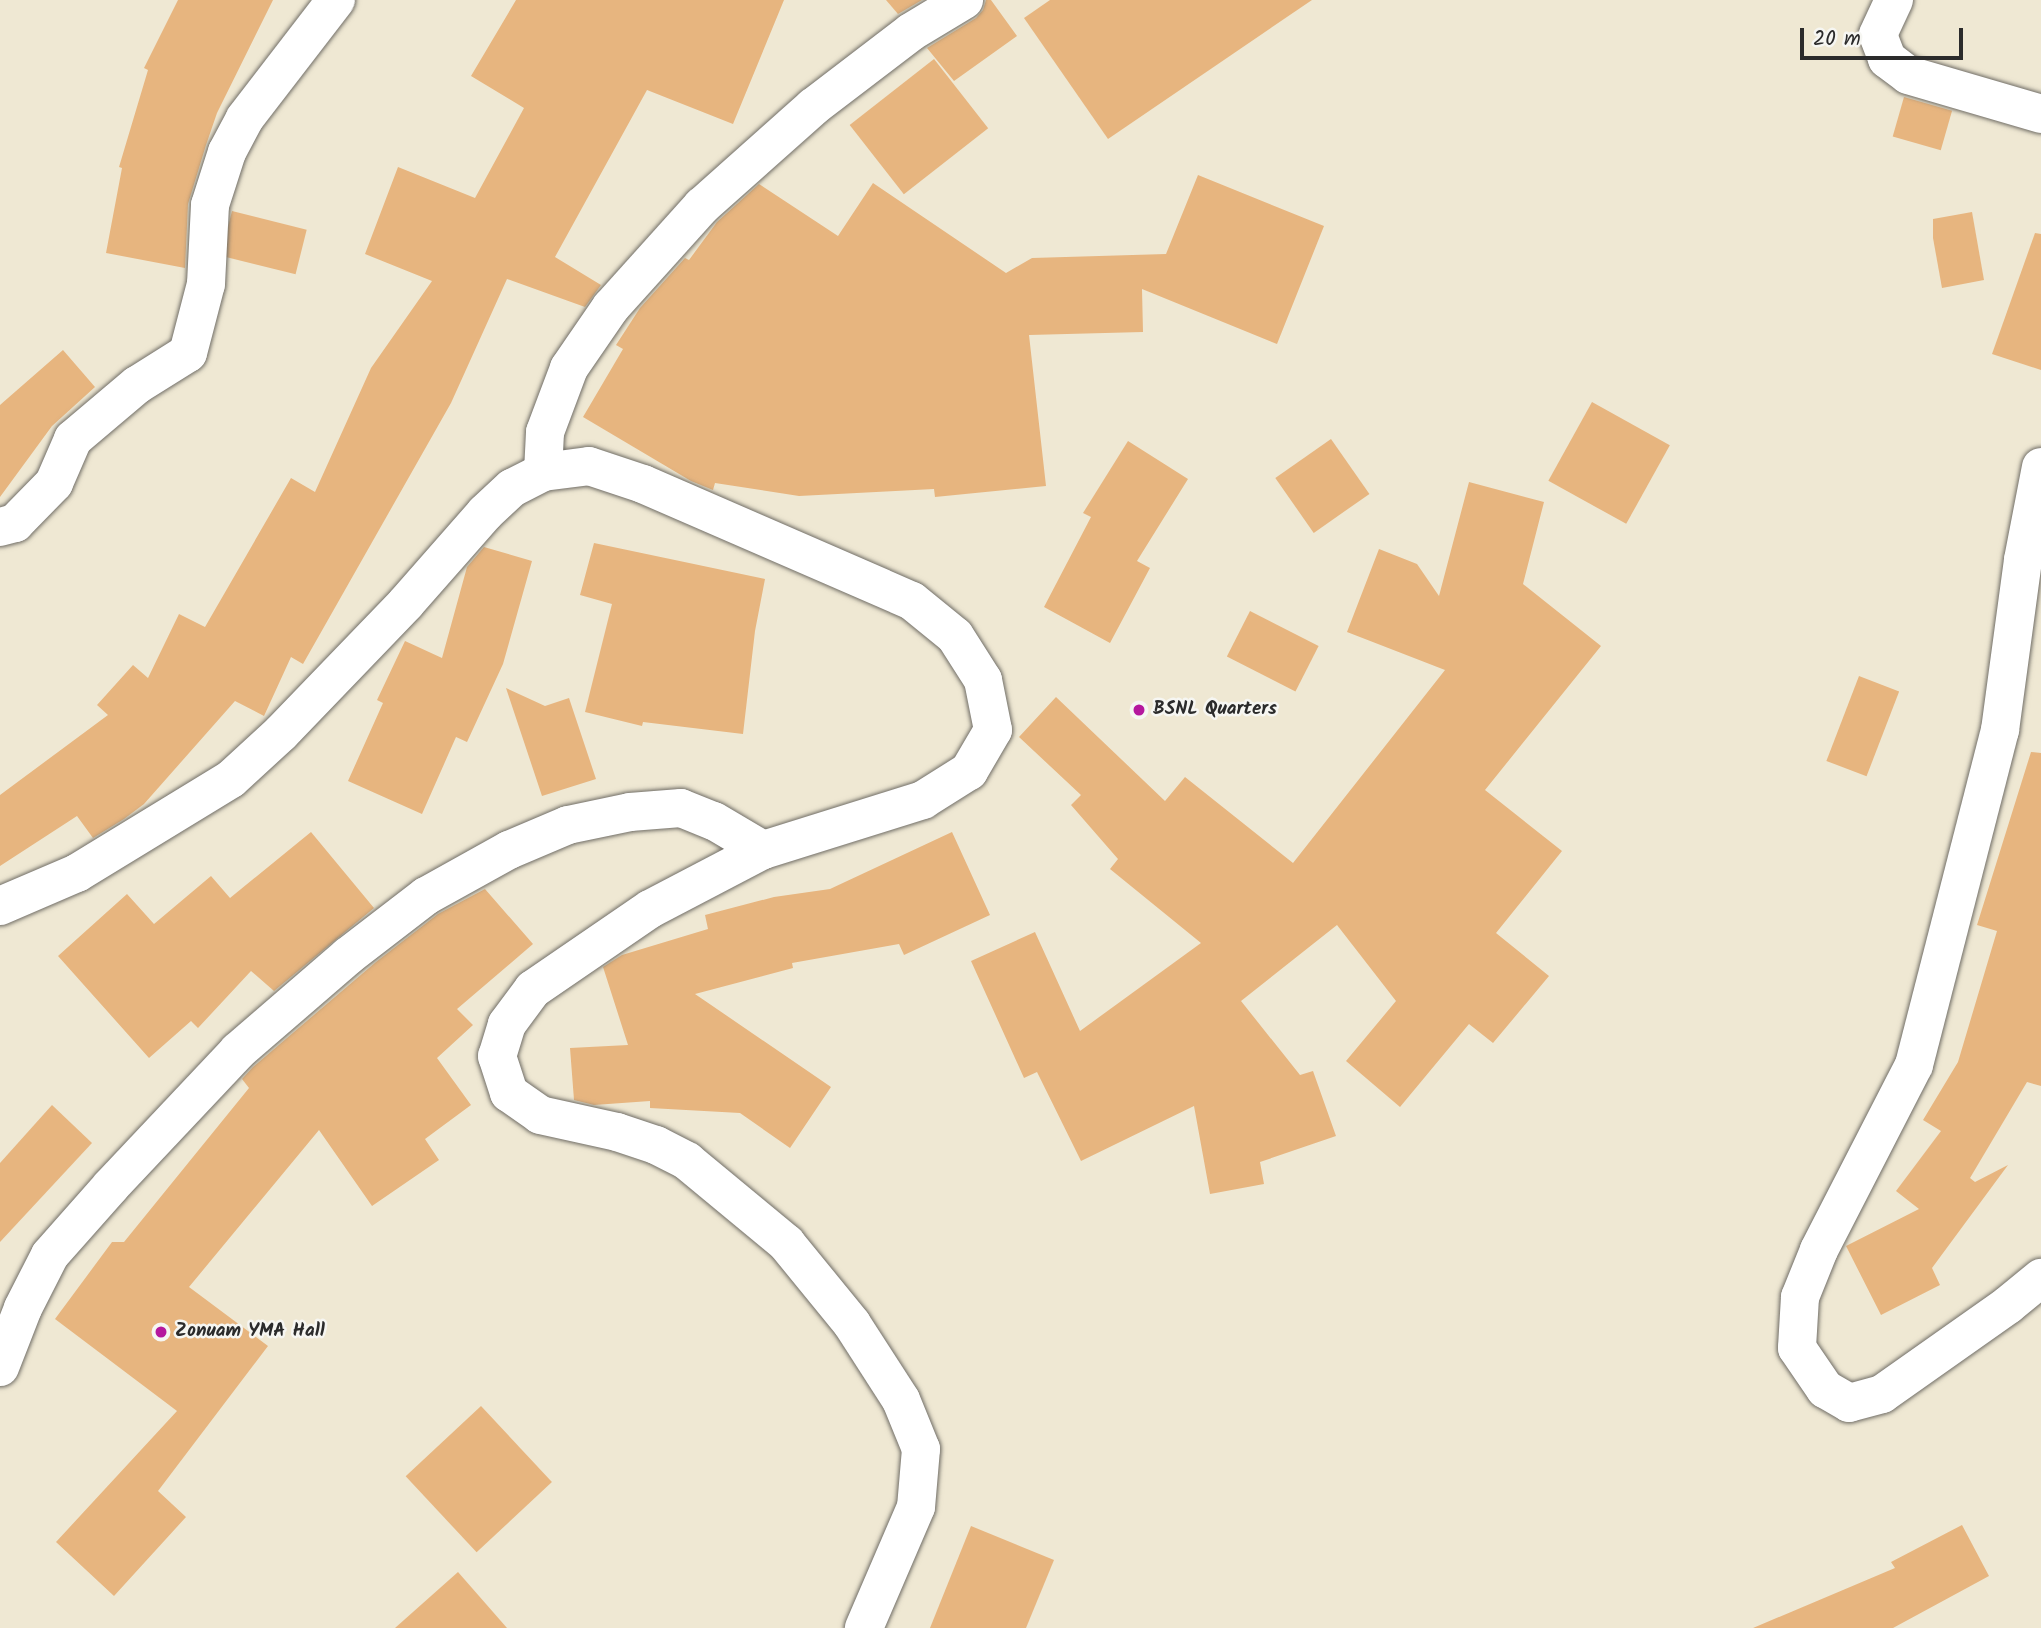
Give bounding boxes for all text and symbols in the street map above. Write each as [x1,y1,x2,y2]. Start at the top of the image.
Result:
scale bar [1803,14,1966,58]
text: 20 m [1813,23,1861,56]
place label: BSNL Quarters [1153,699,1277,721]
marker: BSNL Quarters [1131,702,1147,718]
place label: Zonuam YMA Hall [175,1321,325,1343]
marker: Zonuam YMA Hall [153,1324,169,1340]

